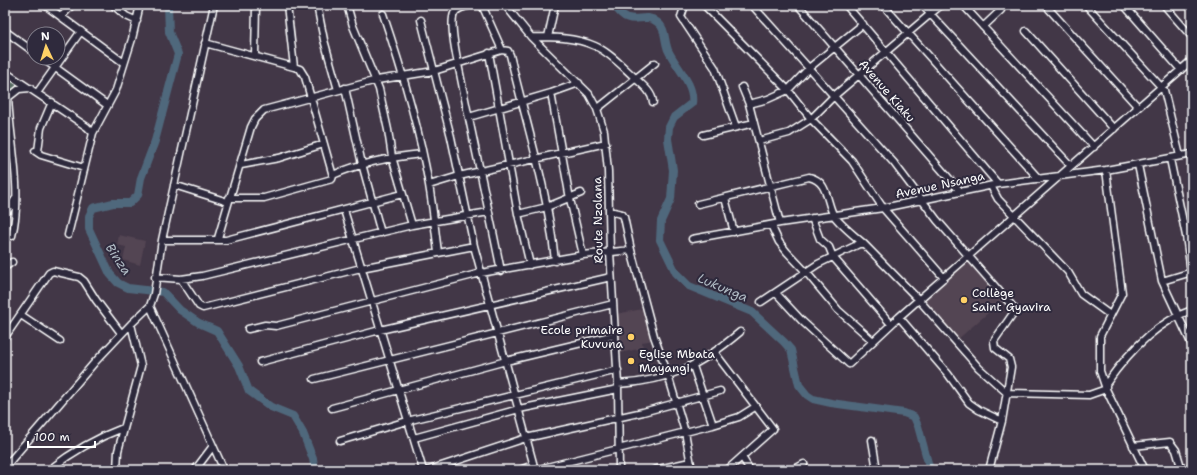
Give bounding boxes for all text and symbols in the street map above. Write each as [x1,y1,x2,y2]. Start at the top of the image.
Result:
north arrow [26,26,66,66]
text: N [40,29,50,44]
street label: Avenue Kiaku [855,56,919,126]
street label: Avenue Nsanga [894,168,987,202]
street label: Route Nzolana [589,176,607,263]
water label: Binza [102,240,135,278]
water label: Lukunga [695,269,750,306]
place label: Collège Saint Gyavira [972,285,1051,315]
marker: Collège Saint Gyavira [959,295,969,305]
place label: Ecole primaire Kuvuna [541,322,624,352]
marker: Ecole primaire Kuvuna [626,332,636,342]
place label: Eglise Mbata Mayangi [639,346,715,376]
marker: Eglise Mbata Mayangi [626,356,636,366]
scale bar [28,423,95,449]
text: 100 m [34,429,70,445]

